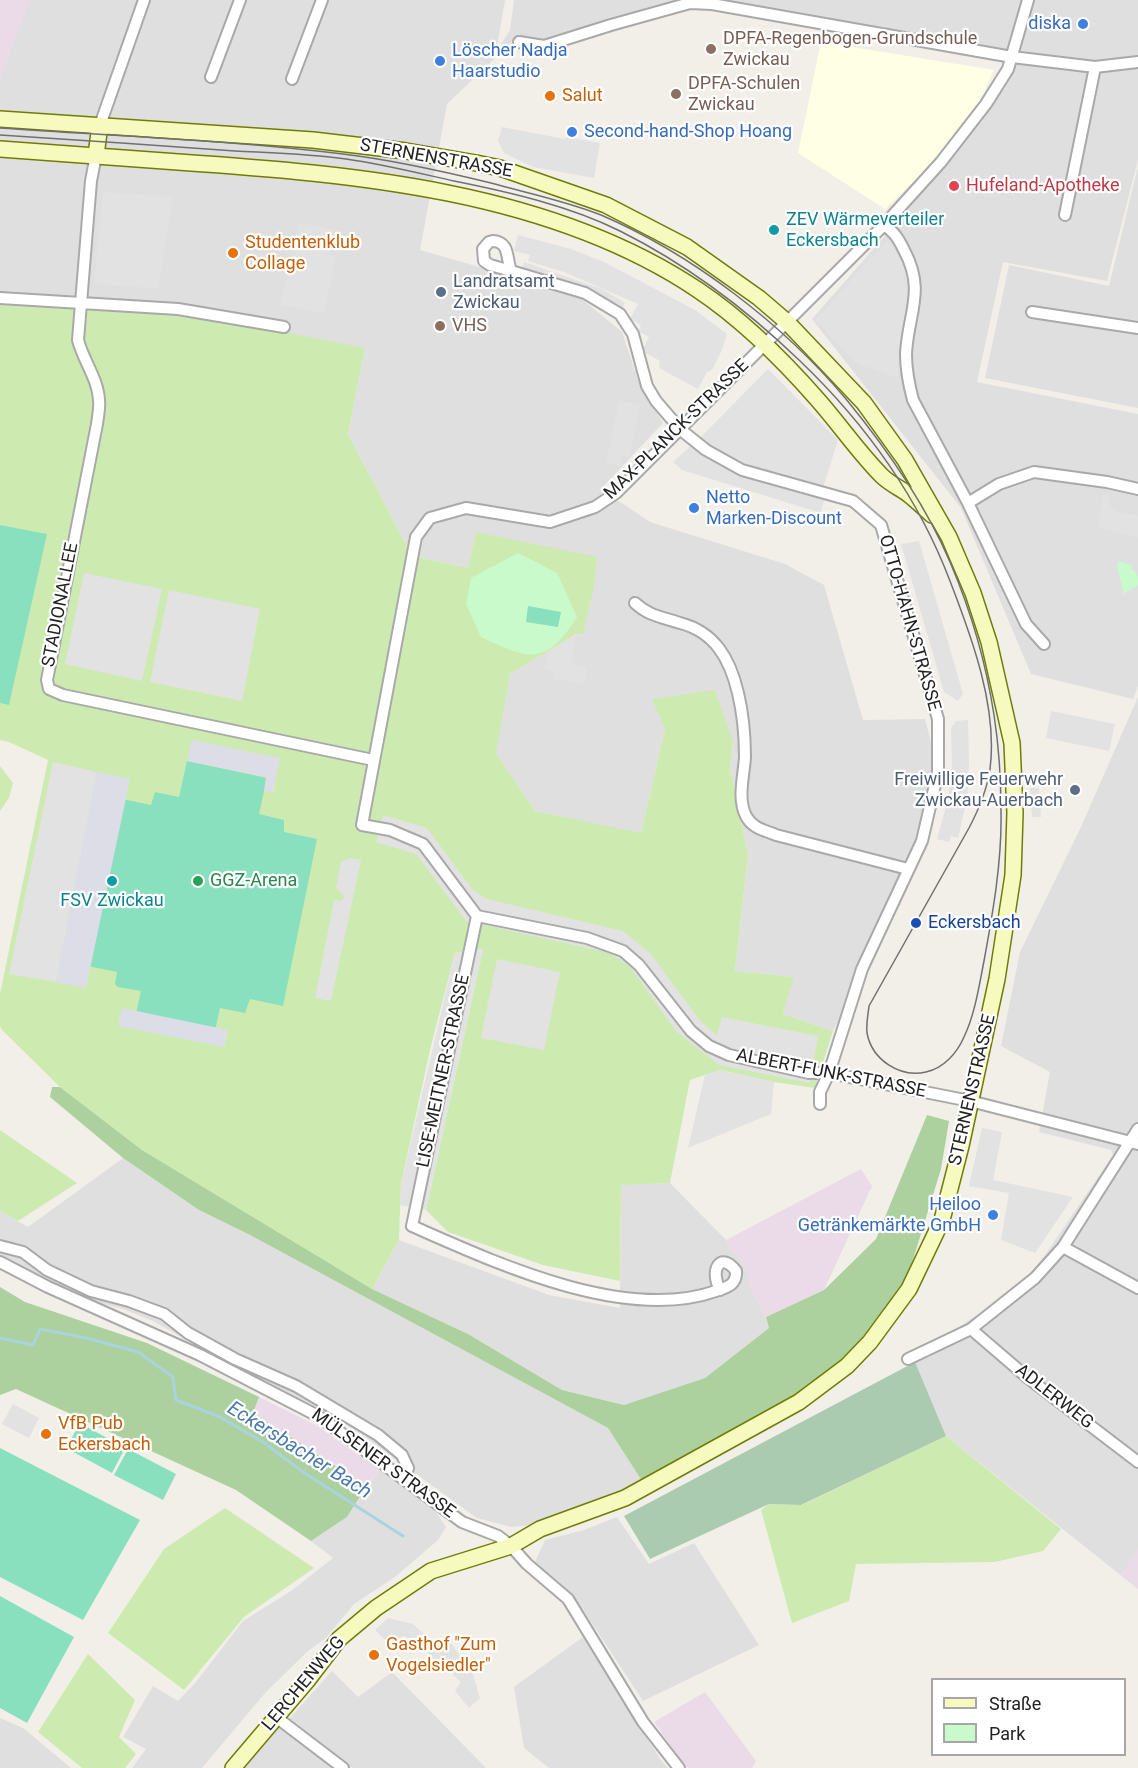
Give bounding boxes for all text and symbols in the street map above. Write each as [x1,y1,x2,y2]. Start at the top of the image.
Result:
place label: diska [1028,13,1071,35]
marker: diska [1076,17,1090,31]
place label: DPFA-Regenbogen-Grundschule Zwickau [723,28,977,70]
place label: Löscher Nadja Haarstudio [452,40,568,82]
marker: DPFA-Regenbogen-Grundschule Zwickau [704,42,718,56]
marker: Löscher Nadja Haarstudio [433,54,447,68]
place label: DPFA-Schulen Zwickau [688,73,800,116]
place label: Salut [562,85,603,107]
marker: DPFA-Schulen Zwickau [669,87,683,101]
marker: Salut [543,89,557,103]
place label: Second-hand-Shop Hoang [584,121,792,143]
marker: Second-hand-Shop Hoang [565,125,579,139]
street label: STERNENSTRASSE [358,135,514,183]
place label: Hufeland-Apotheke [966,175,1120,197]
marker: Hufeland-Apotheke [947,179,961,193]
place label: ZEV Wärmeverteiler Eckersbach [786,209,944,252]
marker: ZEV Wärmeverteiler Eckersbach [767,223,781,237]
place label: Studentenklub Collage [245,232,360,274]
marker: Studentenklub Collage [226,246,240,260]
place label: Landratsamt Zwickau [453,271,555,314]
marker: Landratsamt Zwickau [434,285,448,299]
place label: VHS [452,315,487,337]
marker: VHS [433,319,447,333]
street label: MAX-PLANCK-STRASSE [600,355,754,505]
place label: Netto Marken-Discount [706,487,842,530]
marker: Netto Marken-Discount [687,501,701,515]
street label: OTTO-HAHN-STRASSE [874,532,944,714]
street label: STADIONALLEE [38,541,84,669]
place label: Freiwillige Feuerwehr Zwickau-Auerbach [894,769,1063,812]
marker: Freiwillige Feuerwehr Zwickau-Auerbach [1068,783,1082,797]
place label: GGZ-Arena [210,870,297,892]
marker: FSV Zwickau [105,874,119,888]
marker: GGZ-Arena [191,874,205,888]
place label: FSV Zwickau [60,890,164,912]
place label: Eckersbach [928,912,1021,934]
marker: Eckersbach [909,916,923,930]
street label: LISE-MEITNER-STRASSE [413,972,475,1170]
street label: STERNENSTRASSE [945,1012,1001,1168]
street label: ALBERT-FUNK-STRASSE [734,1045,928,1103]
place label: Heiloo Getränkemärkte GmbH [798,1194,981,1236]
marker: Heiloo Getränkemärkte GmbH [986,1208,1000,1222]
street label: ADLERWEG [1011,1360,1097,1434]
water label: Eckersbacher Bach [223,1397,375,1505]
street label: MÜLSENER STRASSE [307,1405,459,1523]
place label: VfB Pub Eckersbach [58,1413,151,1456]
marker: VfB Pub Eckersbach [39,1427,53,1441]
street label: LERCHENWEG [258,1632,350,1736]
place label: Gasthof "Zum Vogelsiedler" [386,1634,496,1676]
marker: Gasthof "Zum Vogelsiedler" [367,1648,381,1662]
legend [931,1678,1126,1756]
text: Straße [989,1693,1041,1714]
text: Park [989,1723,1025,1744]

